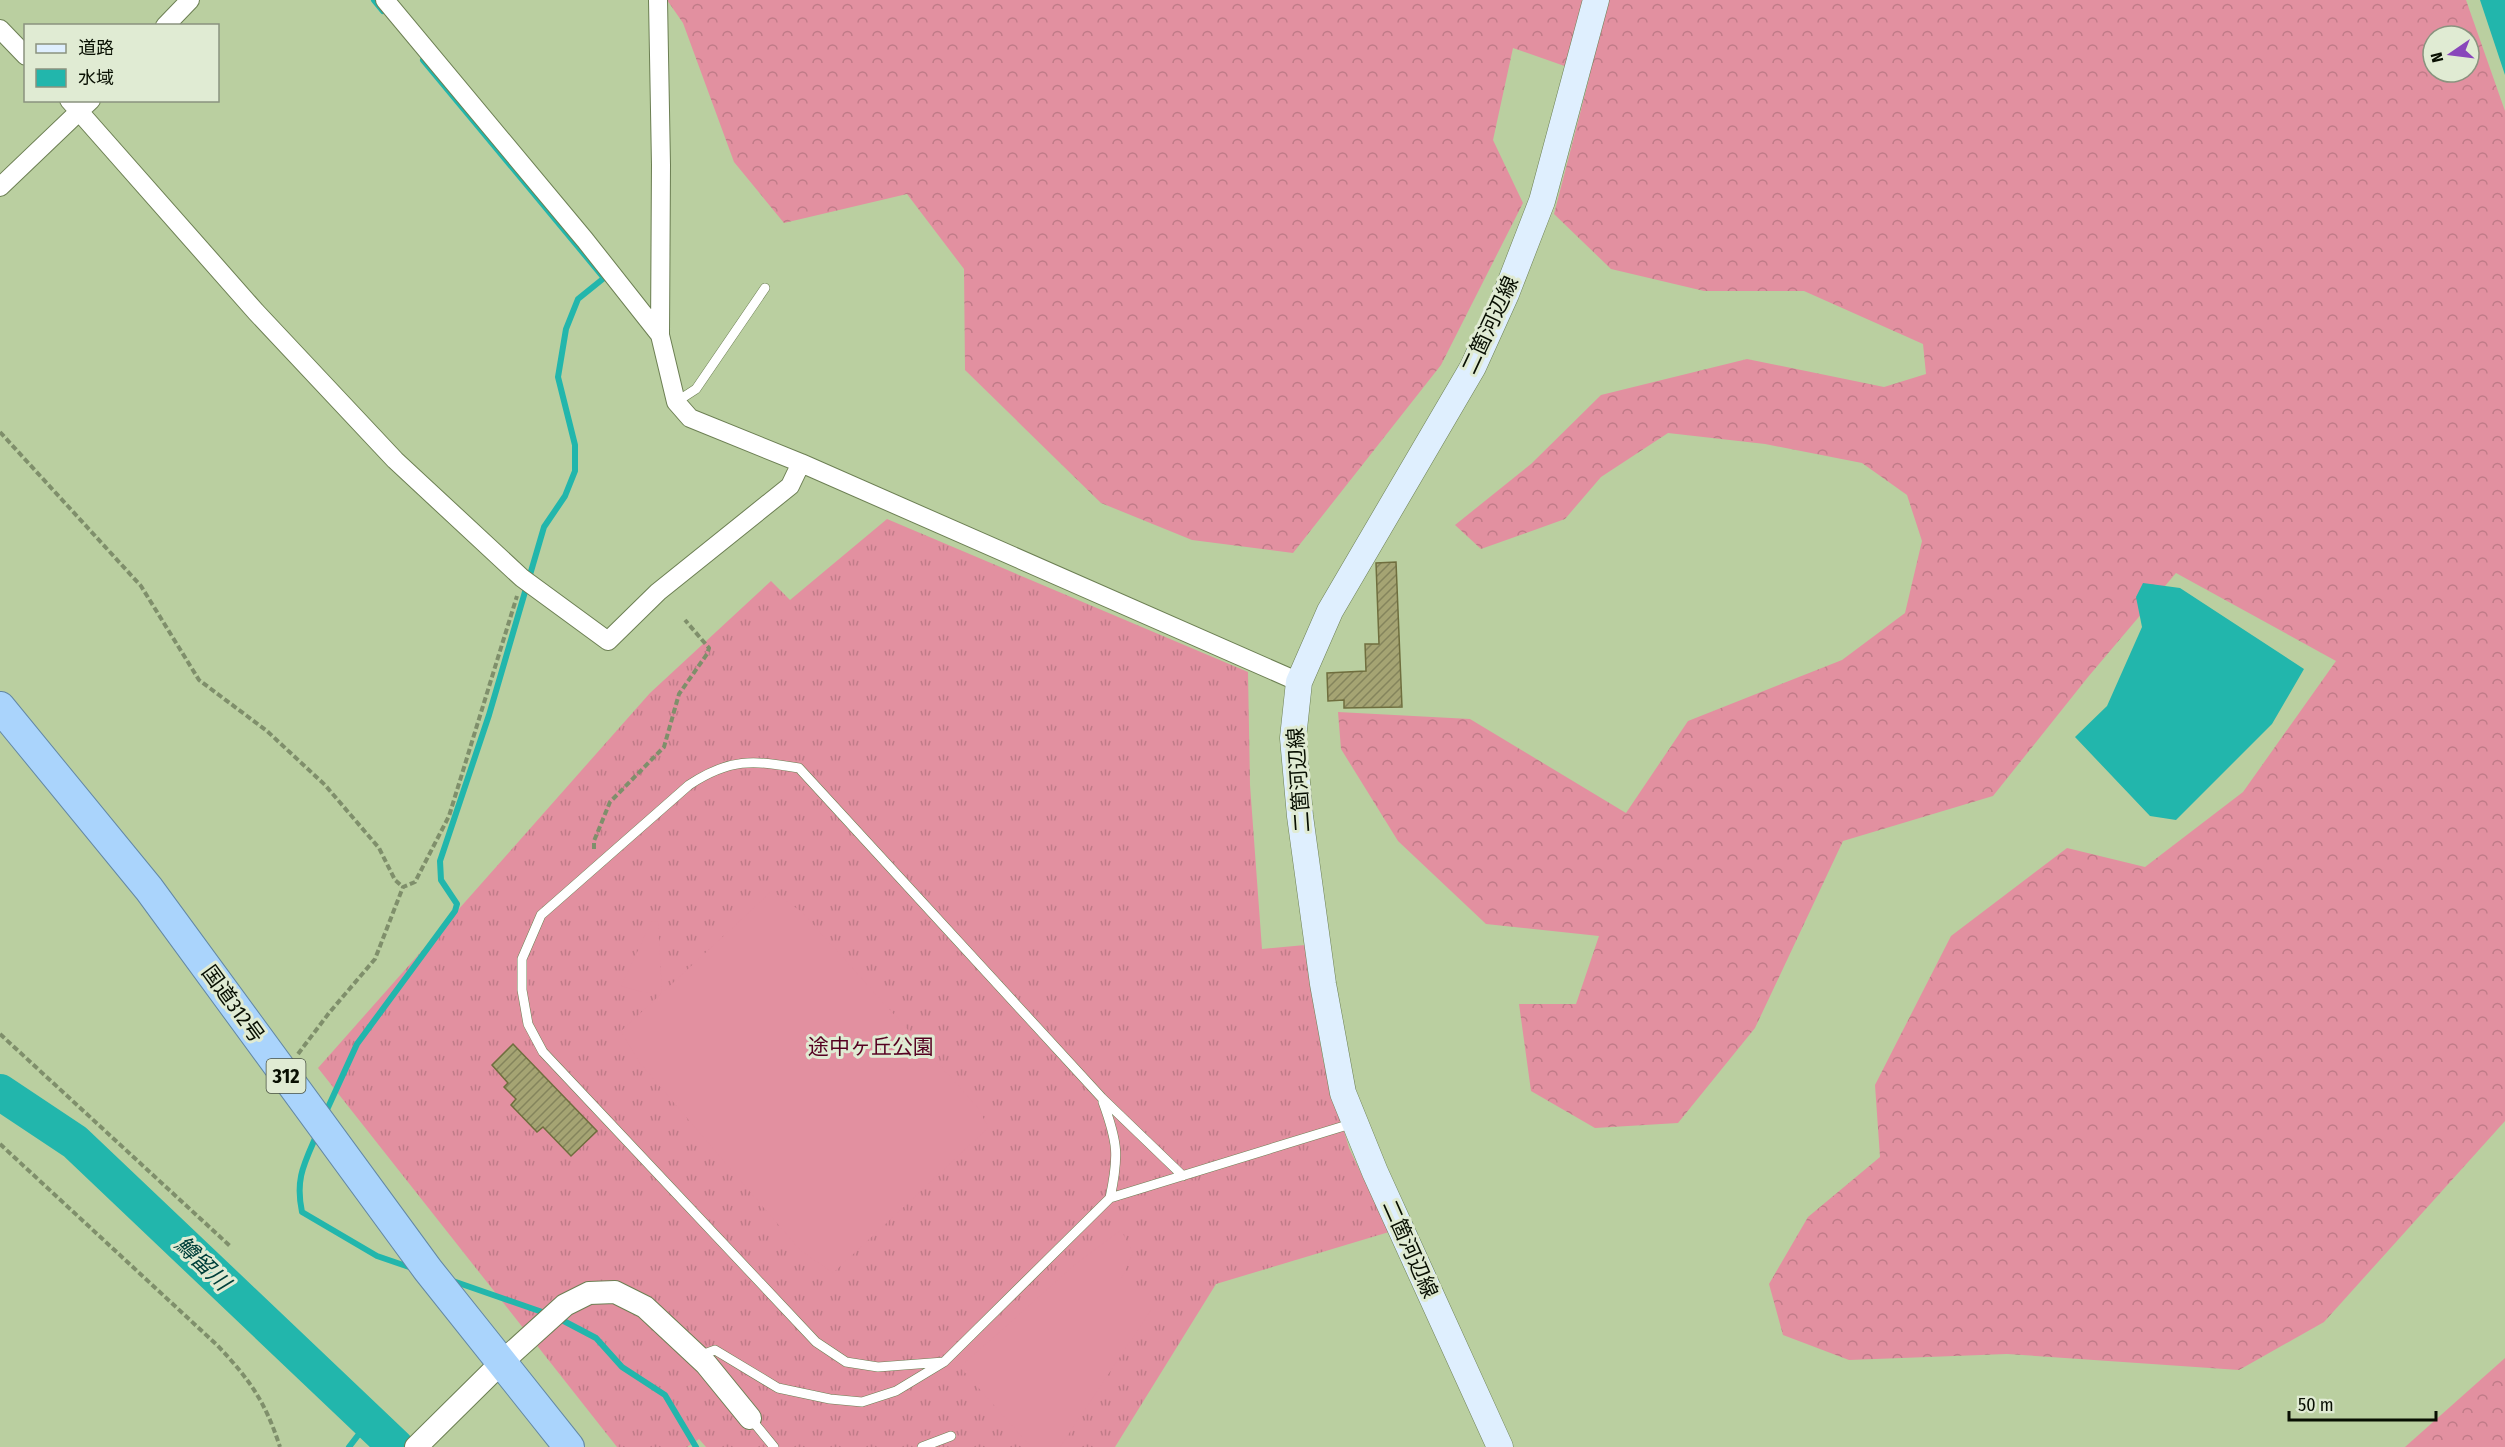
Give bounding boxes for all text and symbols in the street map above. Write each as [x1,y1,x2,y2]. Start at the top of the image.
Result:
legend [24,24,219,102]
north arrow [2421,24,2481,84]
text: 道路 [78,37,114,59]
text: N [2427,51,2447,64]
text: 水域 [78,67,114,89]
street label: 二箇河辺線 [1456,272,1524,378]
street label: 二箇河辺線 [1282,727,1316,833]
street label: 国道312号 [196,960,270,1048]
park label: 途中ヶ丘公園 [808,1034,934,1060]
road number: 312 [266,1059,306,1093]
street label: 二箇河辺線 [1377,1196,1443,1302]
water label: 鱒留川 [170,1231,237,1297]
scale bar [2289,1384,2436,1422]
text: 50 m [2298,1394,2334,1416]

